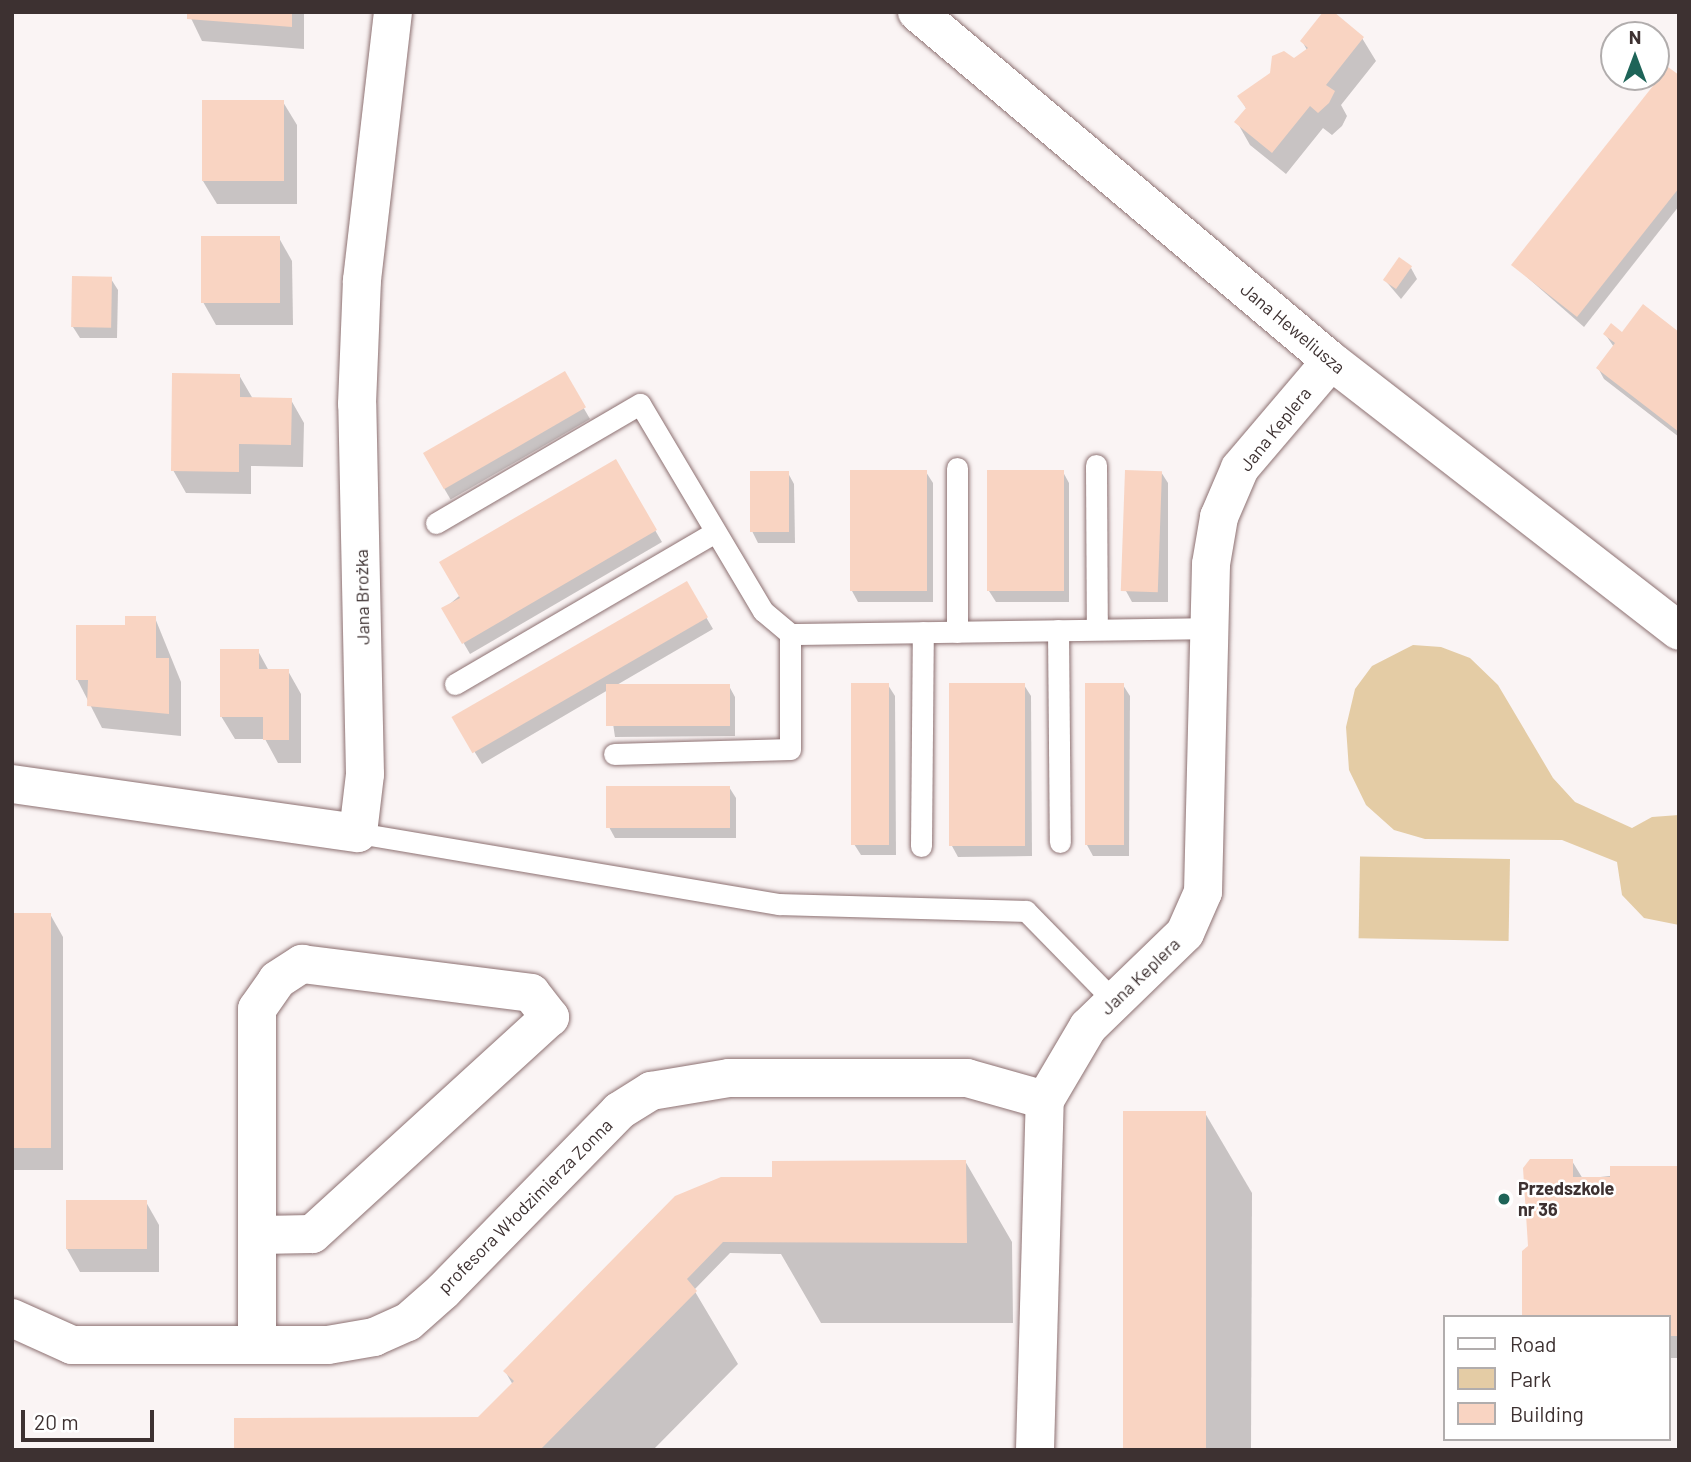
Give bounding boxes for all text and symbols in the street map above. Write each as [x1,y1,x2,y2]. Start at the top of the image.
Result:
north arrow [1600,21,1670,91]
text: N [1629,25,1641,48]
street label: Jana Heweliusza [1236,278,1350,378]
street label: Jana Keplera [1235,383,1315,475]
street label: Jana Brożka [350,549,374,645]
street label: Jana Keplera [1096,933,1184,1019]
street label: profesora Włodzimierza Zonna [433,1114,617,1298]
place label: Przedszkole nr 36 [1518,1178,1614,1220]
marker: Przedszkole nr 36 [1496,1191,1512,1207]
legend [1442,1315,1670,1441]
text: Road [1510,1331,1556,1356]
text: Park [1510,1366,1551,1391]
scale bar [24,1396,158,1440]
text: Building [1510,1401,1584,1426]
text: 20 m [34,1409,79,1434]

